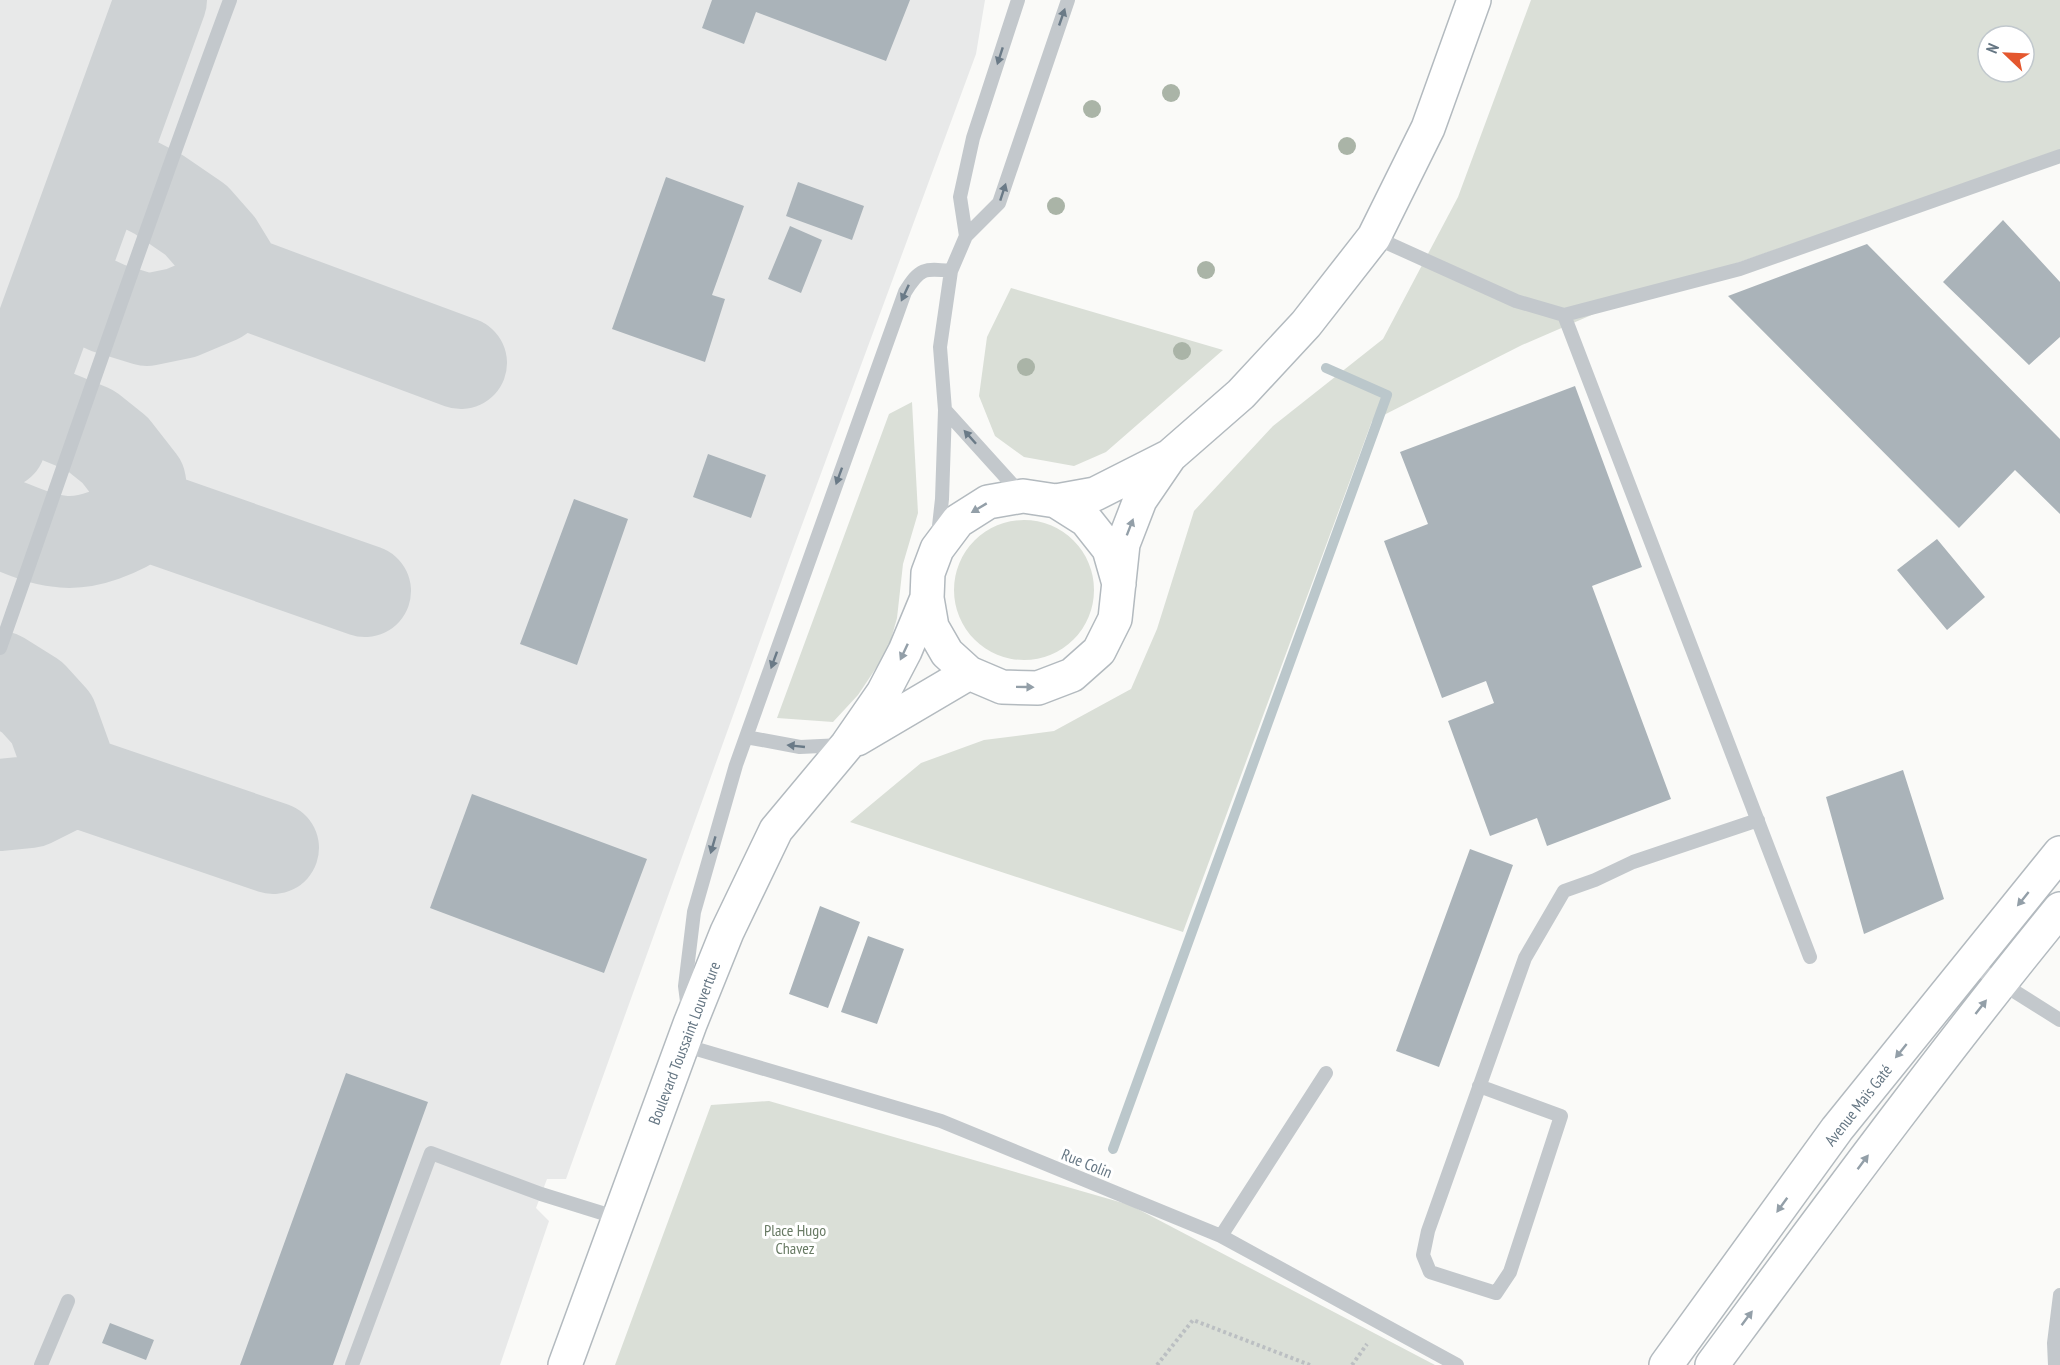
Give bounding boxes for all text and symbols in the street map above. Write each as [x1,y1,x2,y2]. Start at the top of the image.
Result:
one-way arrow [1058,8,1068,26]
north arrow [1976,24,2036,84]
text: N [1981,40,2003,56]
one-way arrow [995,47,1004,65]
one-way arrow [998,183,1008,201]
one-way arrow [901,285,910,302]
one-way arrow [964,430,977,445]
one-way arrow [834,468,844,486]
one-way arrow [971,503,987,514]
one-way arrow [1126,518,1135,536]
one-way arrow [899,643,908,660]
one-way arrow [768,651,778,669]
one-way arrow [1016,683,1035,692]
one-way arrow [786,741,805,750]
one-way arrow [708,836,717,854]
one-way arrow [2017,891,2030,907]
street label: Boulevard Toussaint Louverture [644,959,724,1127]
one-way arrow [1975,999,1987,1014]
one-way arrow [1895,1043,1908,1058]
street label: Avenue Maïs Gaté [1820,1060,1896,1150]
street label: Rue Colin [1059,1144,1115,1182]
one-way arrow [1857,1154,1869,1170]
one-way arrow [1776,1197,1788,1213]
park label: Place Hugo Chavez [764,1220,826,1258]
one-way arrow [1740,1310,1753,1326]

